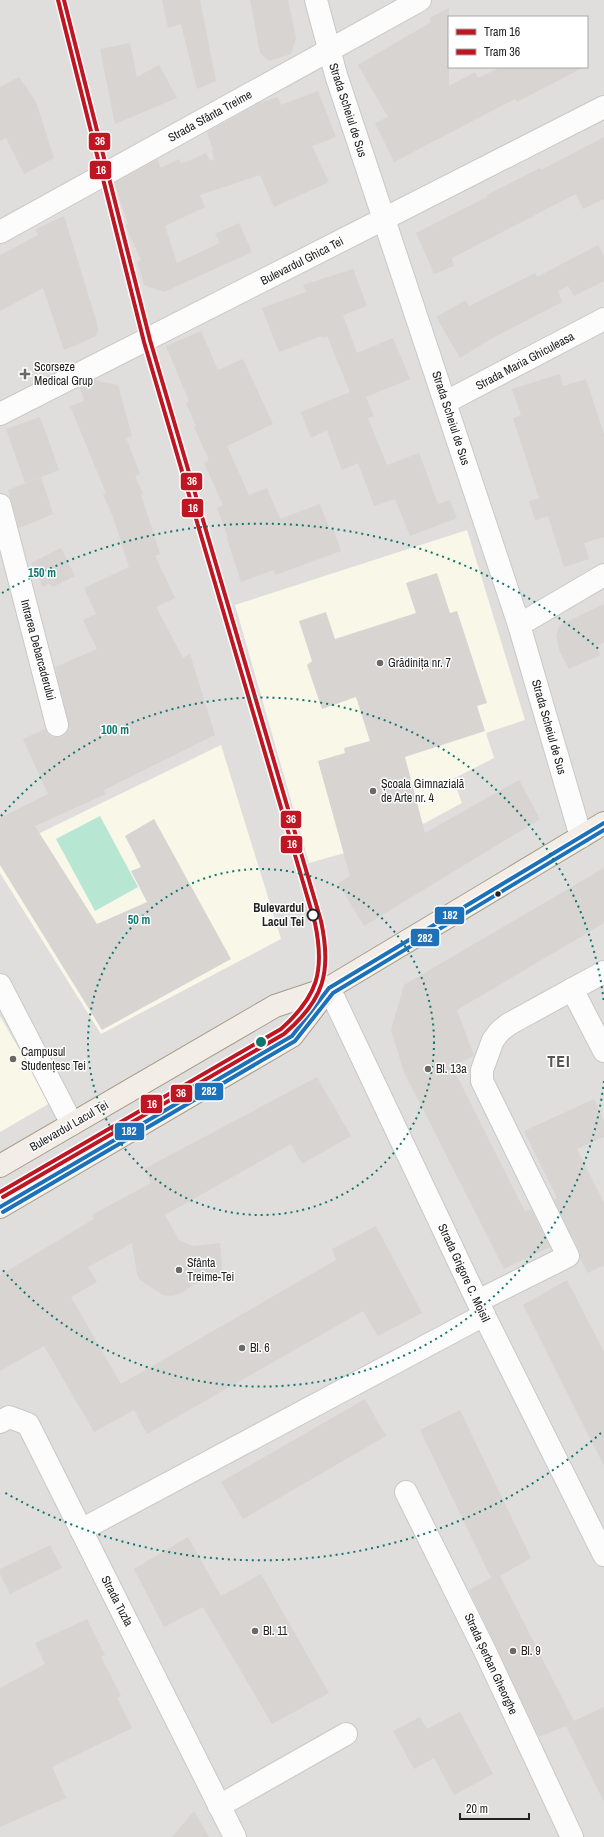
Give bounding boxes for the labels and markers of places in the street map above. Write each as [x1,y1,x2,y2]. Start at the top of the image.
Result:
place label: Scorseze Medical Grup [34,359,93,389]
marker: Scorseze Medical Grup [19,368,31,380]
place label: Grădinița nr. 7 [388,655,451,671]
marker: Grădinița nr. 7 [375,658,385,668]
place label: Școala Gimnazială de Arte nr. 4 [381,776,465,806]
marker: Școala Gimnazială de Arte nr. 4 [368,786,378,796]
unlabelled marker [493,889,503,899]
place label: Bulevardul Lacul Tei [253,900,304,930]
marker: Bulevardul Lacul Tei [306,908,320,922]
centre of rings [254,1035,268,1049]
place label: Campusul Studențesc Tei [21,1044,86,1074]
marker: Campusul Studențesc Tei [8,1054,18,1064]
place label: Bl. 13a [436,1061,467,1077]
marker: Bl. 13a [423,1064,433,1074]
place label: Sfânta Treime-Tei [187,1255,234,1285]
marker: Sfânta Treime-Tei [174,1265,184,1275]
place label: Bl. 6 [250,1340,270,1356]
marker: Bl. 6 [237,1343,247,1353]
place label: Bl. 11 [263,1623,288,1639]
marker: Bl. 11 [250,1626,260,1636]
place label: Bl. 9 [521,1643,541,1659]
marker: Bl. 9 [508,1646,518,1656]

